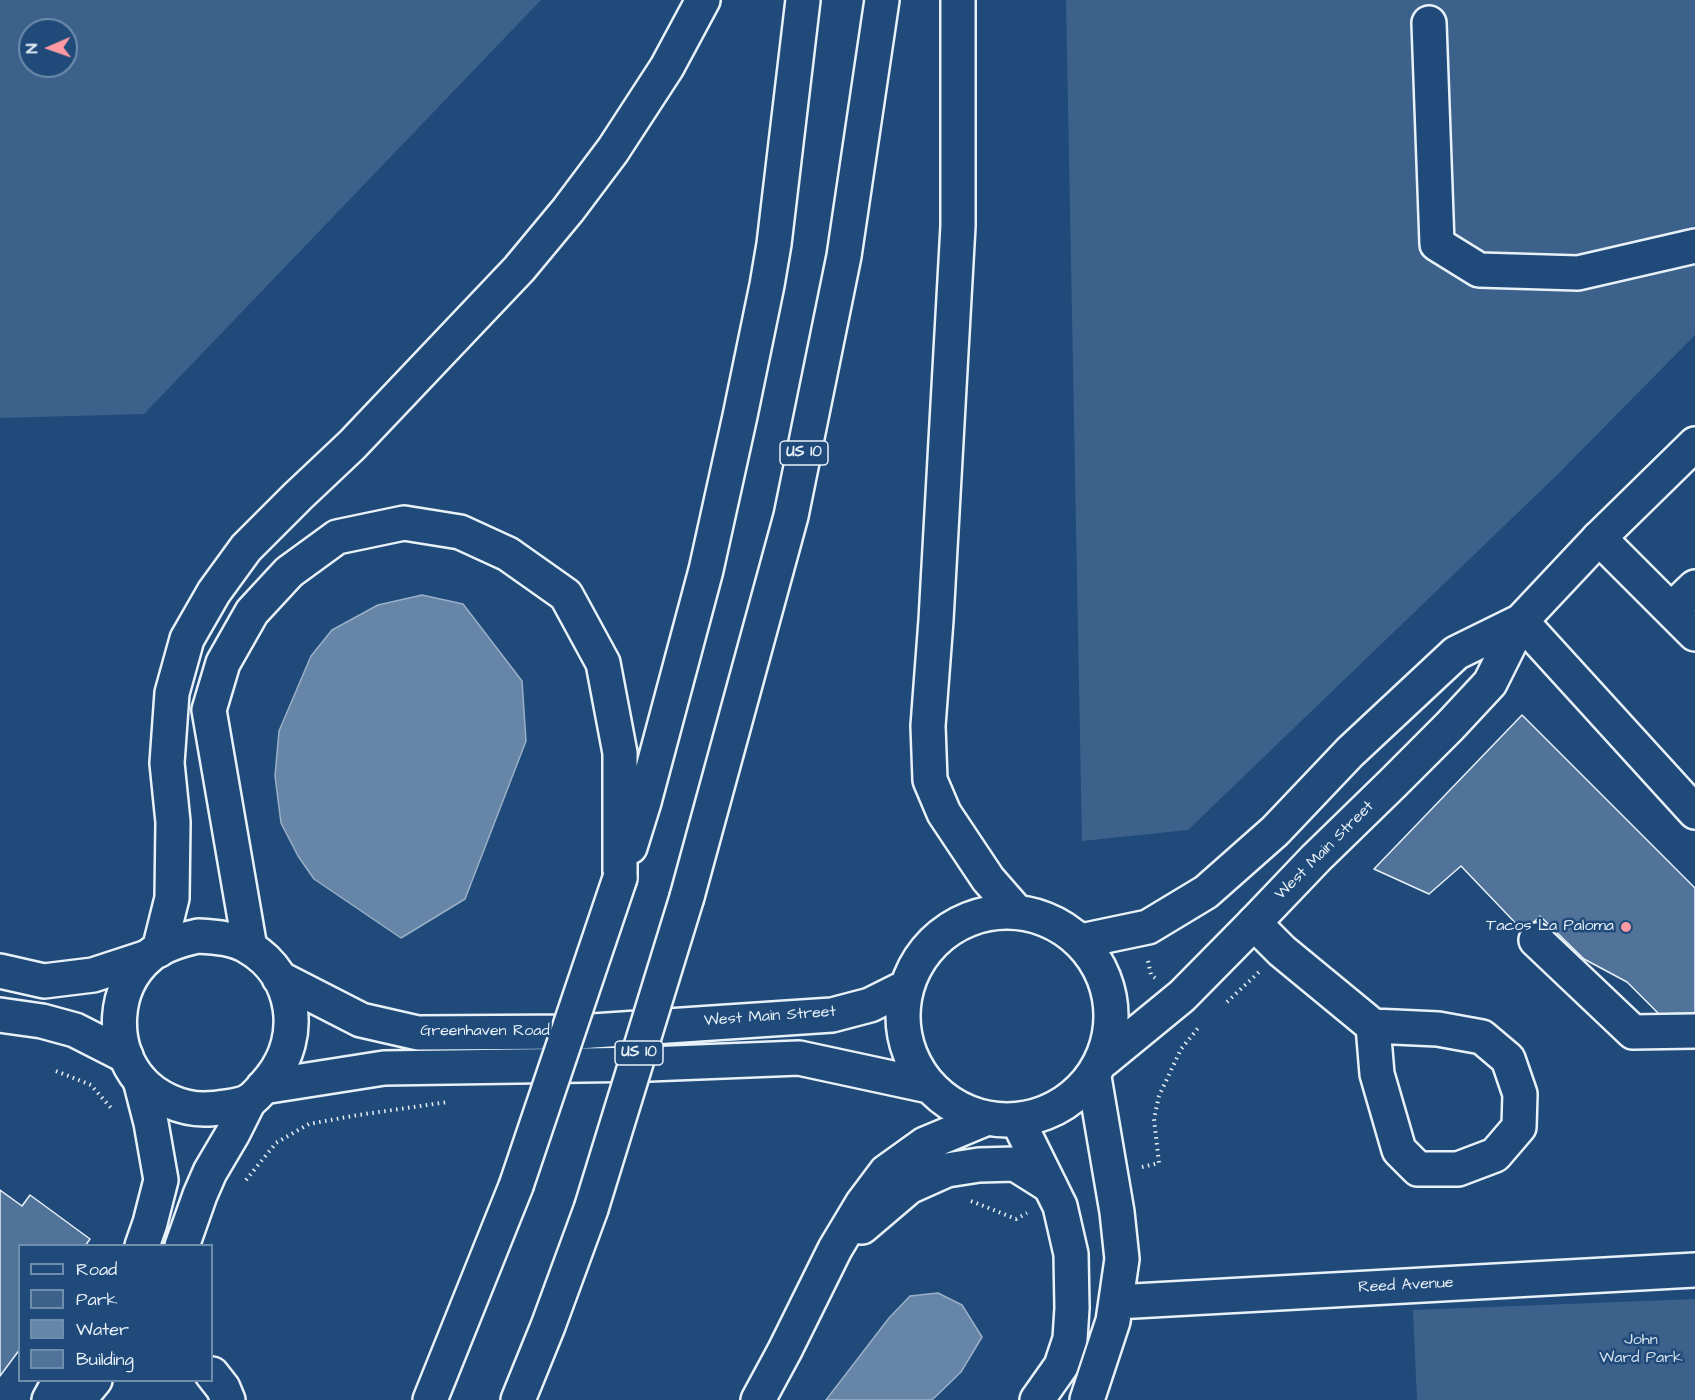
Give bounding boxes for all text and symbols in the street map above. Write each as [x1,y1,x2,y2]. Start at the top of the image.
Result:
north arrow [18,18,78,78]
text: N [21,43,43,54]
road number: US 10 [780,441,828,465]
street label: West Main Street [1271,797,1379,905]
place label: Tacos La Paloma [1486,917,1614,937]
marker: Tacos La Paloma [1619,920,1633,934]
street label: West Main Street [703,1003,837,1031]
street label: Greenhaven Road [420,1022,550,1042]
road number: US 10 [615,1041,663,1065]
legend [18,1244,213,1382]
text: Road [76,1257,117,1282]
street label: Reed Avenue [1358,1274,1454,1298]
text: Park [76,1287,118,1312]
text: Water [76,1317,129,1342]
park label: John Ward Park [1599,1331,1683,1369]
text: Building [76,1347,134,1372]

